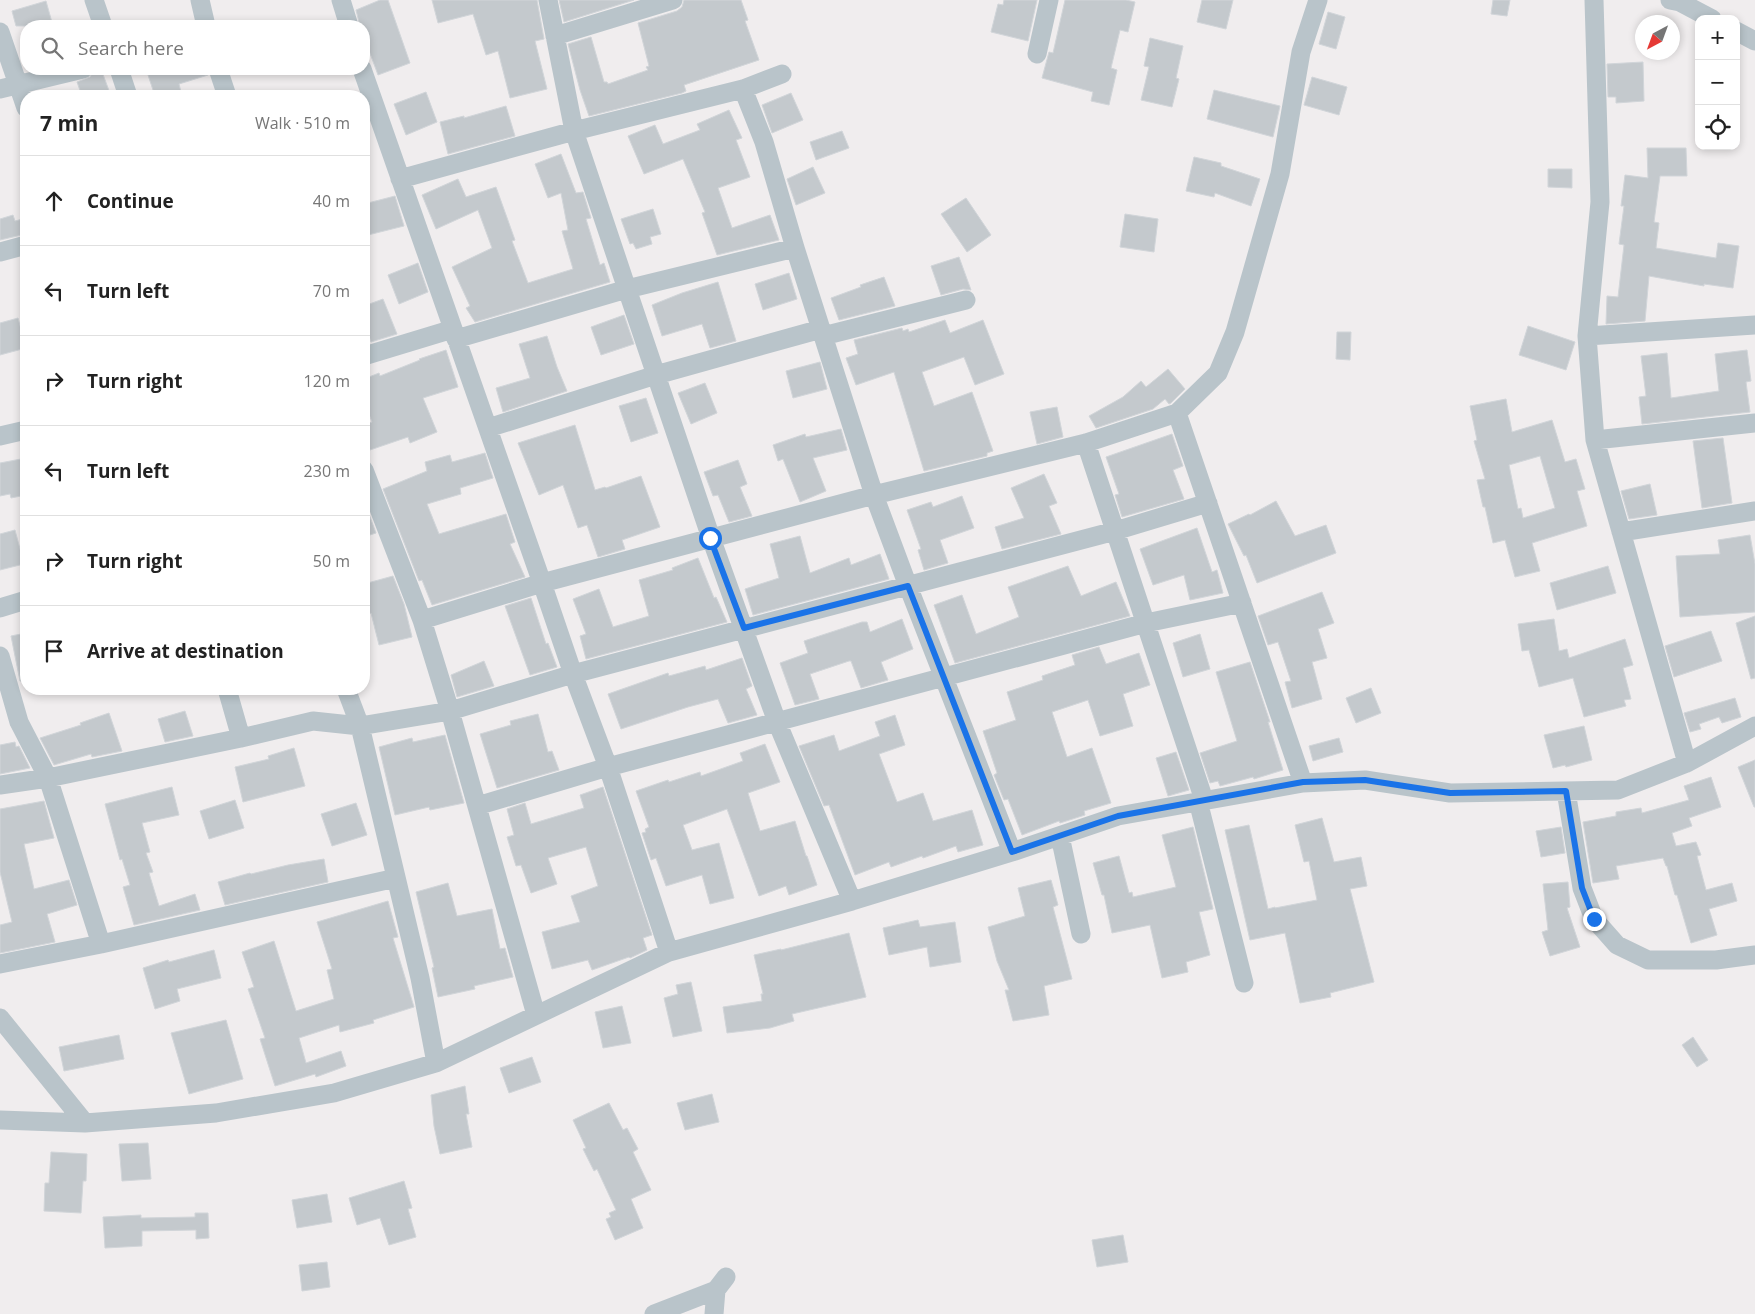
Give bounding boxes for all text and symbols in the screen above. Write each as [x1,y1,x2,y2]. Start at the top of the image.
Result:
north arrow [1635,15,1680,60]
map controls [1695,15,1740,150]
button: + [1695,15,1740,60]
search box [20,20,370,75]
icon: search [38,34,66,62]
text: Search here [78,35,184,61]
button: − [1695,60,1740,105]
button: locate [1695,105,1740,150]
text: 7 min [40,109,98,137]
text: Walk · 510 m [255,112,350,134]
icon: ahead [40,187,68,215]
text: Continue [87,188,174,214]
text: 40 m [313,190,350,212]
icon: left [40,277,68,305]
text: Turn left [87,278,169,304]
text: 70 m [313,280,350,302]
icon: right [40,367,68,395]
text: Turn right [87,368,182,394]
text: 120 m [304,370,350,392]
icon: left [40,457,68,485]
text: Turn left [87,458,169,484]
text: 230 m [304,460,350,482]
route start [699,527,722,550]
icon: right [40,547,68,575]
text: Turn right [87,548,182,574]
text: 50 m [313,550,350,572]
icon: arrive [40,637,68,665]
text: Arrive at destination [87,638,284,664]
route end [1583,908,1606,931]

